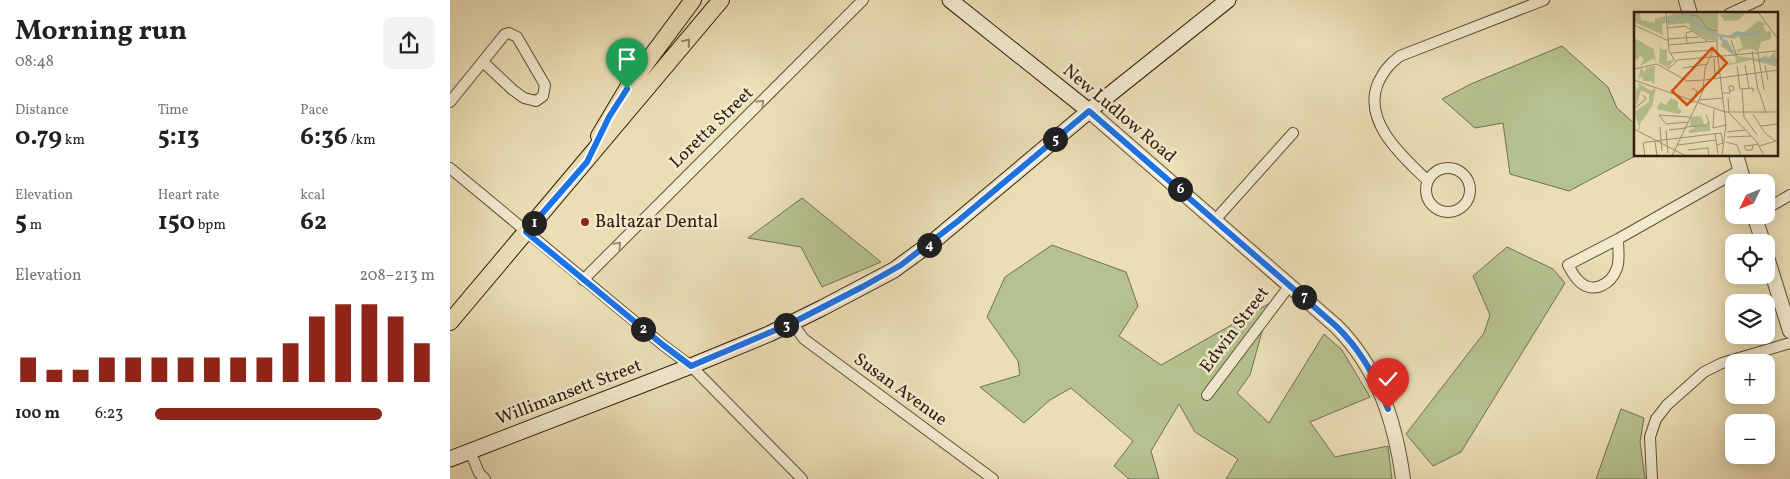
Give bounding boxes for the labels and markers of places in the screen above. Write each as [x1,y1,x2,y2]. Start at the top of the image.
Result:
pin [606,38,648,89]
pin: 5 [1042,126,1068,152]
pin: 6 [1168,176,1192,202]
pin: 1 [522,210,546,236]
place label: Baltazar Dental [595,210,718,235]
marker: Baltazar Dental [579,216,591,228]
pin: 4 [916,232,942,258]
pin: 7 [1292,284,1316,310]
pin: 3 [774,312,798,338]
pin: 2 [630,316,656,342]
pin [1367,358,1409,409]

